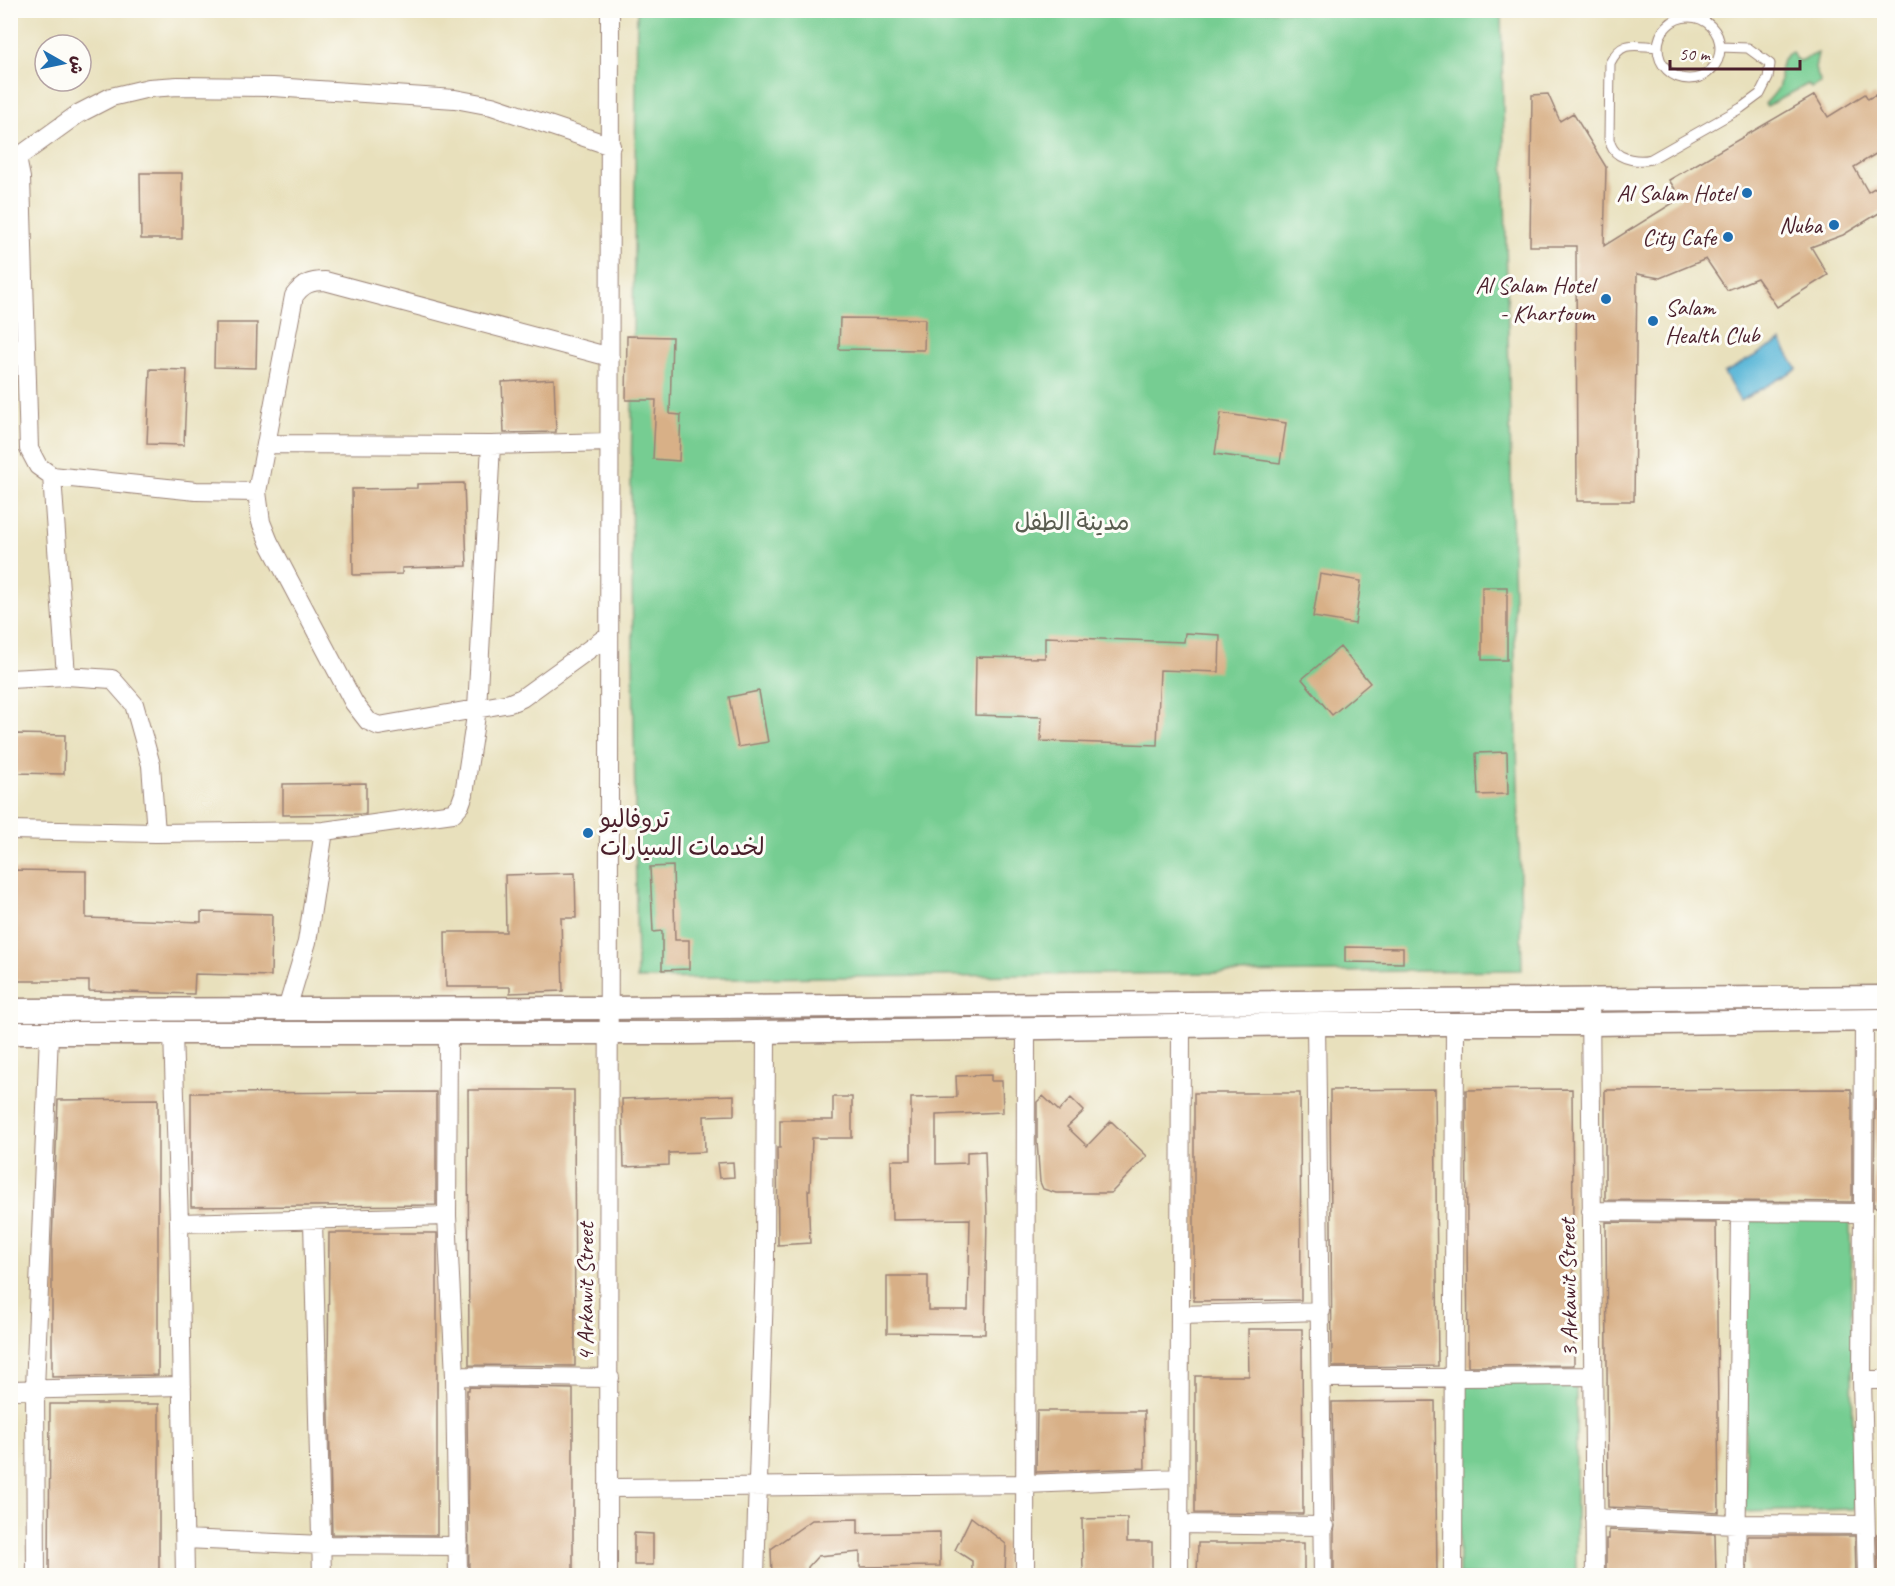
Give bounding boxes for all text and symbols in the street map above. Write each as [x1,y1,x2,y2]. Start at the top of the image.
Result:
north arrow [33,33,93,93]
scale bar [1670,33,1800,71]
text: 50 m [1679,43,1712,65]
text: ش [66,55,88,75]
place label: Al Salam Hotel [1616,178,1739,208]
marker: Al Salam Hotel [1740,186,1754,200]
place label: Nuba [1779,210,1823,240]
marker: Nuba [1827,218,1841,232]
place label: City Cafe [1642,222,1718,252]
marker: City Cafe [1721,230,1735,244]
place label: Al Salam Hotel - Khartoum [1475,270,1598,328]
marker: Al Salam Hotel - Khartoum [1599,292,1613,306]
place label: Salam Health Club [1665,292,1761,350]
marker: Salam Health Club [1646,314,1660,328]
park label: مدينة الطفل [1014,507,1130,537]
place label: تروفاليو لخدمات السيارات [599,804,765,862]
marker: تروفاليو لخدمات السيارات [581,826,595,840]
street label: 3 Arkawit Street [1552,1216,1584,1358]
street label: 4 Arkawit Street [570,1221,600,1361]

